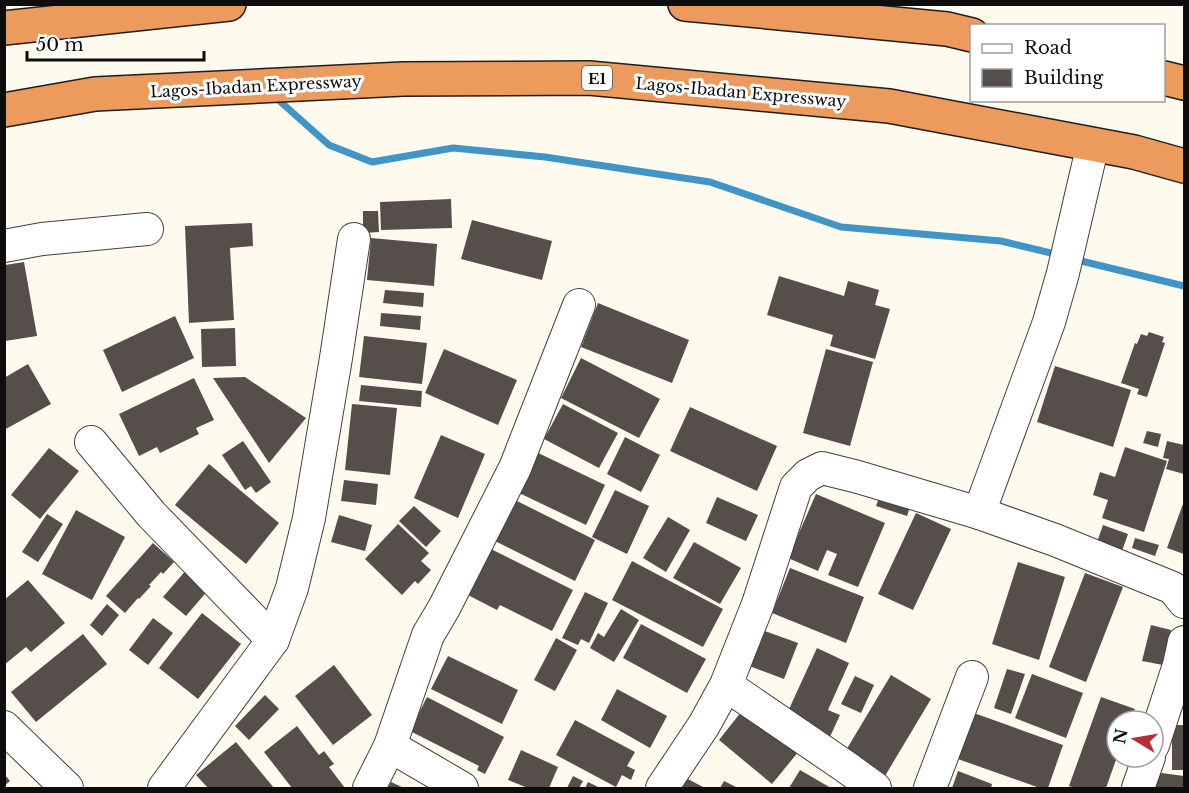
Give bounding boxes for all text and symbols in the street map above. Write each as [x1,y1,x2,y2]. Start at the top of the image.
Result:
scale bar [27,24,204,62]
legend [970,24,1165,102]
text: 50 m [36,34,84,56]
text: Road [1024,37,1072,59]
road number: E1 [582,66,612,90]
text: Building [1024,67,1103,89]
street label: Lagos-Ibadan Expressway [150,70,363,102]
street label: Lagos-Ibadan Expressway [635,73,848,111]
north arrow [1105,709,1165,769]
text: N [1109,727,1132,745]

